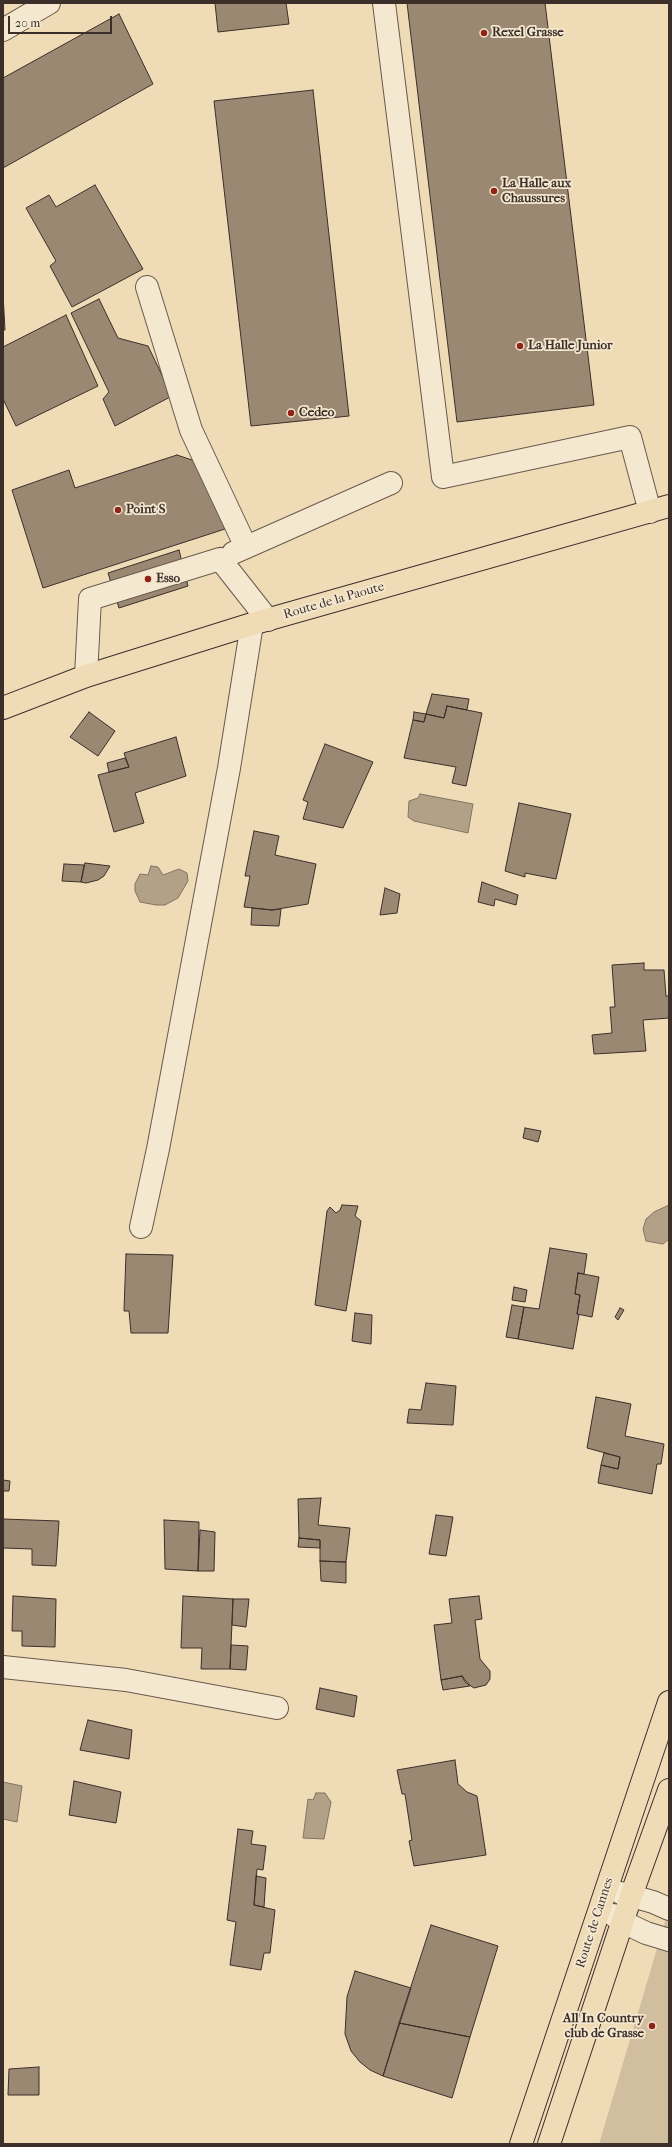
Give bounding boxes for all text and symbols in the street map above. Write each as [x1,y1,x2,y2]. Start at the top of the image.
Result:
scale bar [10,8,114,34]
text: 20 m [15,16,40,30]
place label: Rexel Grasse [492,25,564,41]
marker: Rexel Grasse [479,28,489,38]
place label: La Halle aux Chaussures [502,176,571,207]
marker: La Halle aux Chaussures [489,186,499,196]
place label: La Halle Junior [528,338,613,354]
marker: La Halle Junior [515,341,525,351]
place label: Cedeo [299,405,334,421]
marker: Cedeo [286,408,296,418]
place label: Point S [126,502,165,518]
marker: Point S [113,505,123,515]
place label: Esso [156,571,180,587]
marker: Esso [143,574,153,584]
street label: Route de la Paoute [282,579,386,623]
street label: Route de Cannes [573,1876,617,1970]
place label: All In Country club de Grasse [563,2011,644,2042]
marker: All In Country club de Grasse [647,2021,657,2031]

